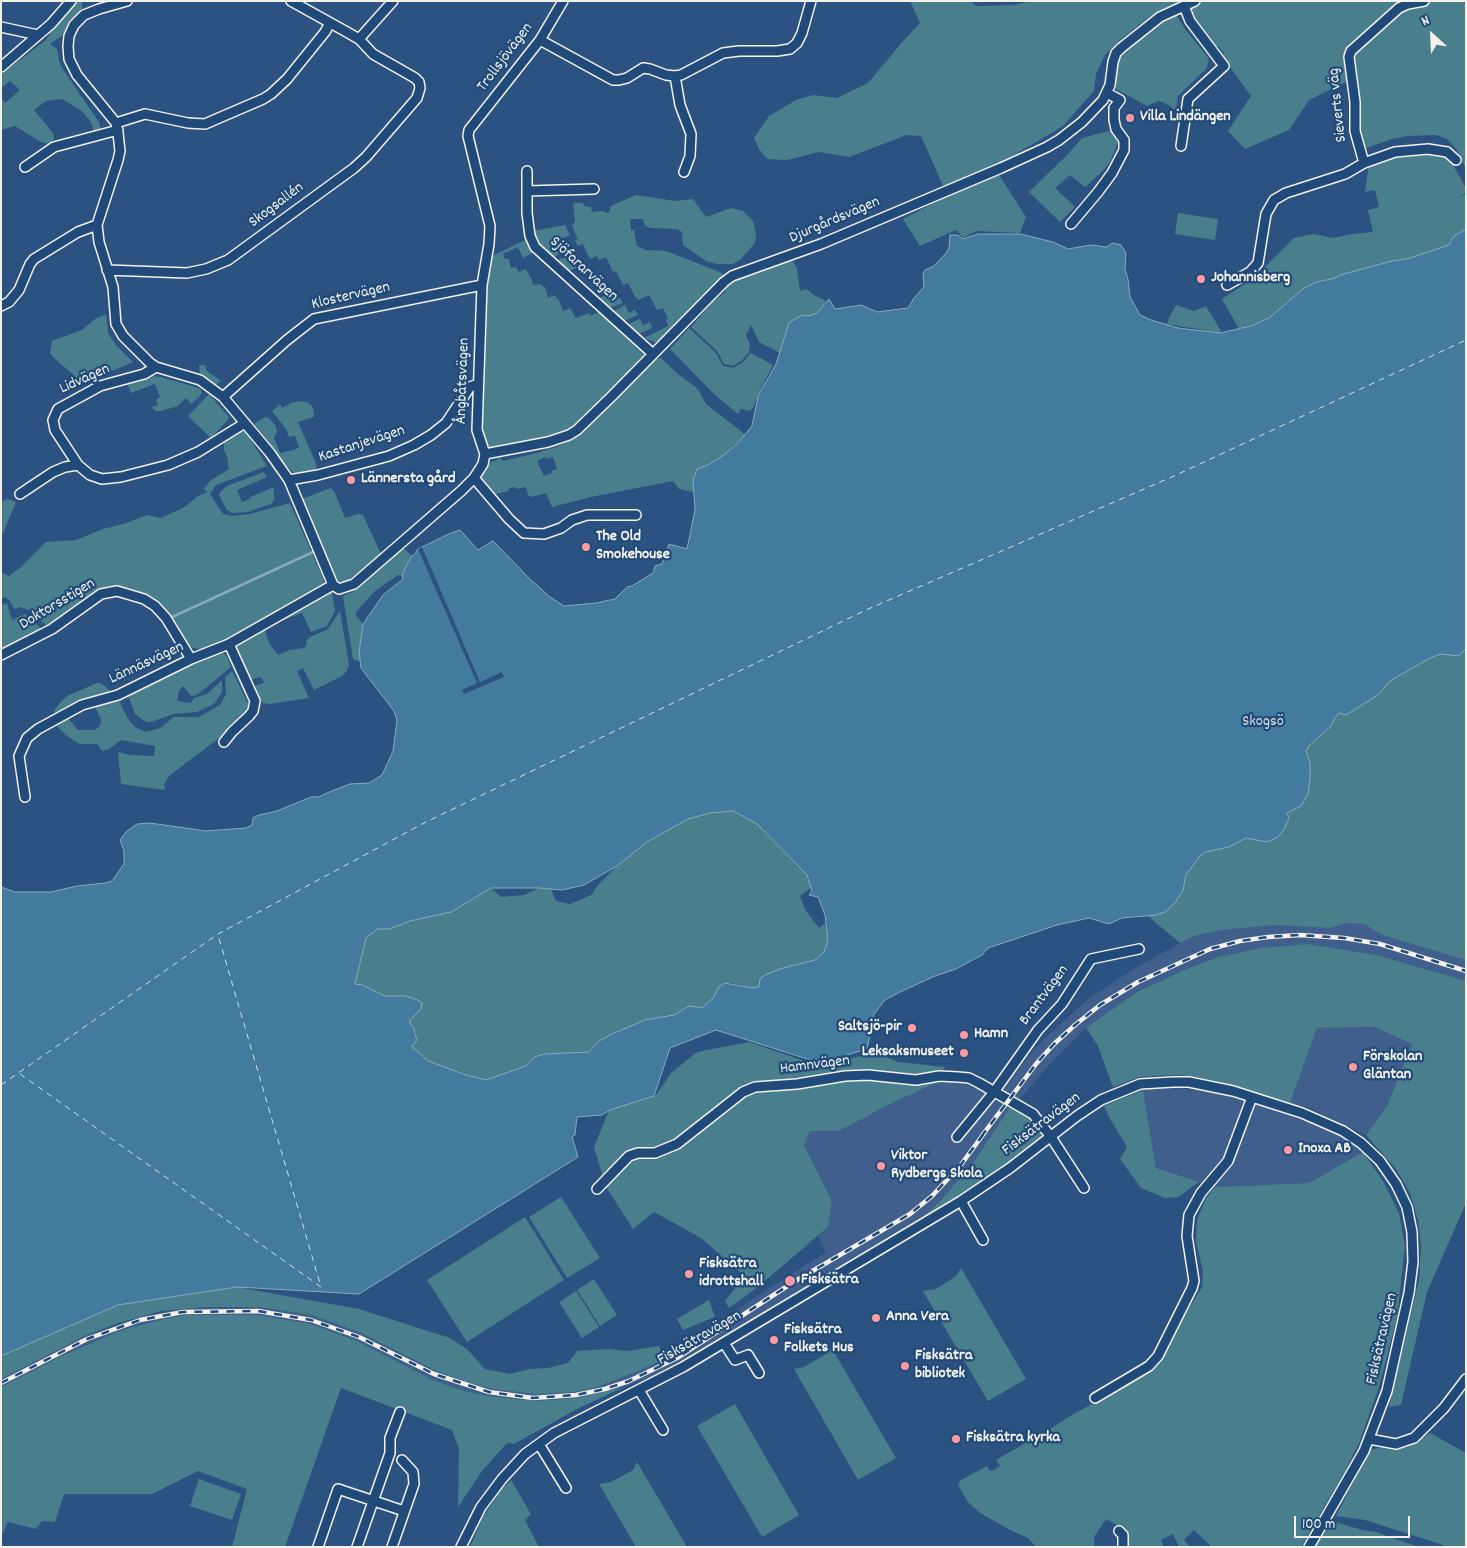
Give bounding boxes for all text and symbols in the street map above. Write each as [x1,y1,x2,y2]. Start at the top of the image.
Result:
north arrow [1407,10,1457,60]
text: N [1418,11,1433,32]
street label: Trollsjövägen [474,20,538,96]
street label: Sieverts väg [1326,67,1352,143]
place label: Villa Lindängen [1140,108,1231,128]
marker: Villa Lindängen [1124,112,1136,124]
street label: Skogsallén [246,179,308,233]
street label: Djurgårdsvägen [787,193,883,249]
street label: Sjöfararvägen [545,233,621,307]
place label: Johannisberg [1211,269,1290,289]
marker: Johannisberg [1195,273,1207,285]
street label: Klostervägen [310,279,392,315]
street label: Ångbåtsvägen [453,338,475,424]
street label: Lidvägen [57,360,113,400]
street label: Kastanjevägen [316,422,408,468]
place label: Lännersta gård [361,470,456,490]
marker: Lännersta gård [345,474,357,486]
place label: The Old Smokehouse [596,528,670,566]
marker: The Old Smokehouse [580,541,592,553]
street label: Doktorsstigen [17,575,99,635]
street label: Lännäsvägen [107,638,187,690]
park label: Skogsö [1242,713,1284,733]
street label: Brantvägen [1016,962,1074,1030]
place label: Saltsjö-pir [838,1018,902,1038]
marker: Saltsjö-pir [906,1022,918,1034]
place label: Hamn [974,1025,1008,1045]
marker: Hamn [958,1029,970,1041]
place label: Leksaksmuseet [862,1043,954,1063]
marker: Leksaksmuseet [958,1047,970,1059]
place label: Förskolan Gläntan [1363,1048,1422,1086]
street label: Hamnvägen [779,1052,851,1080]
marker: Förskolan Gläntan [1347,1061,1359,1073]
street label: Fisksätravägen [999,1089,1085,1161]
place label: Inoxa AB [1298,1140,1351,1160]
marker: Inoxa AB [1282,1144,1294,1156]
place label: Viktor Rydbergs Skola [891,1147,982,1185]
marker: Viktor Rydbergs Skola [875,1160,887,1172]
place label: Fisksätra idrottshall [699,1255,763,1293]
marker: Fisksätra idrottshall [683,1268,695,1280]
place label: Fisksätra [801,1271,858,1291]
marker: Fisksätra [783,1274,797,1288]
street label: Fisksätravägen [1363,1291,1403,1387]
street label: Fisksätravägen [655,1307,745,1371]
place label: Anna Vera [886,1308,949,1328]
marker: Anna Vera [870,1312,882,1324]
place label: Fisksätra Folkets Hus [784,1321,854,1359]
marker: Fisksätra Folkets Hus [768,1334,780,1346]
place label: Fisksätra bibliotek [915,1347,972,1385]
marker: Fisksätra bibliotek [899,1360,911,1372]
place label: Fisksätra kyrka [966,1429,1060,1449]
marker: Fisksätra kyrka [950,1433,962,1445]
scale bar [1297,1506,1413,1538]
text: 100 m [1302,1514,1335,1536]

